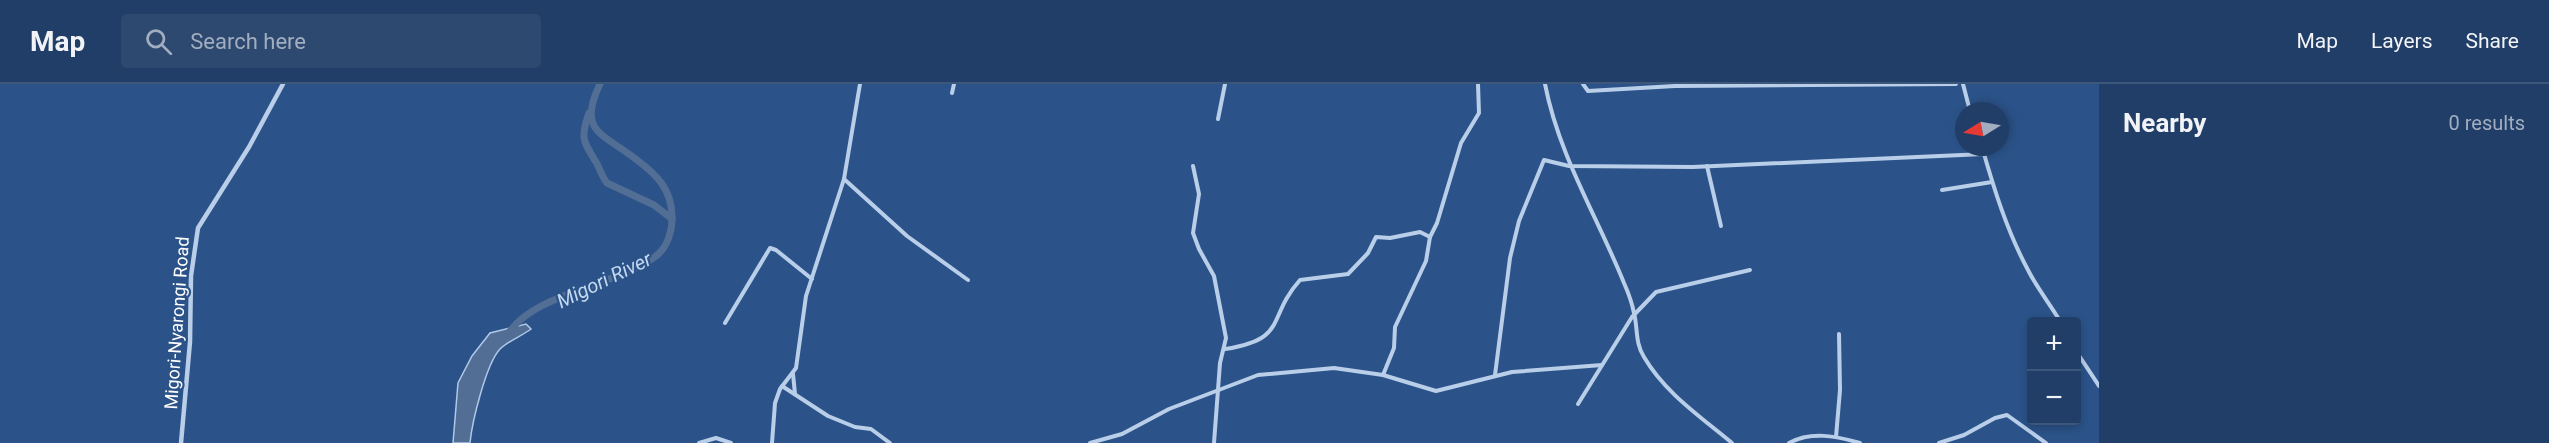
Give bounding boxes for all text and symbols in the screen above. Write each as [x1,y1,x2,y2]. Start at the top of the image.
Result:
search box [121,14,541,68]
text: Map [30,25,85,58]
icon: search [142,25,175,58]
text: Search here [190,29,306,54]
text: Map [2296,29,2338,53]
text: Layers [2371,29,2432,53]
text: Share [2465,29,2519,53]
north arrow [1955,102,2009,156]
text: Nearby [2123,108,2206,138]
text: 0 results [2449,111,2525,135]
street label: Migori-Nyarongi Road [160,236,193,410]
water label: Migori River [553,246,657,313]
map controls [2027,317,2081,425]
button: + [2027,317,2081,371]
button: − [2027,371,2081,425]

